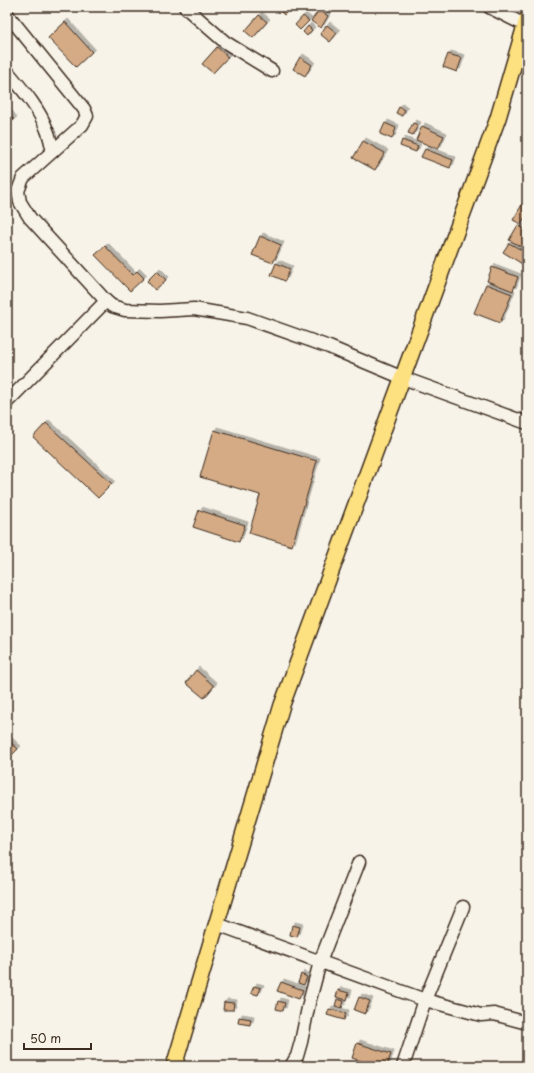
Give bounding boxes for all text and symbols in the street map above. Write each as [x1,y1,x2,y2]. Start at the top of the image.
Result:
scale bar [24,1025,91,1051]
text: 50 m [30,1029,61,1047]

